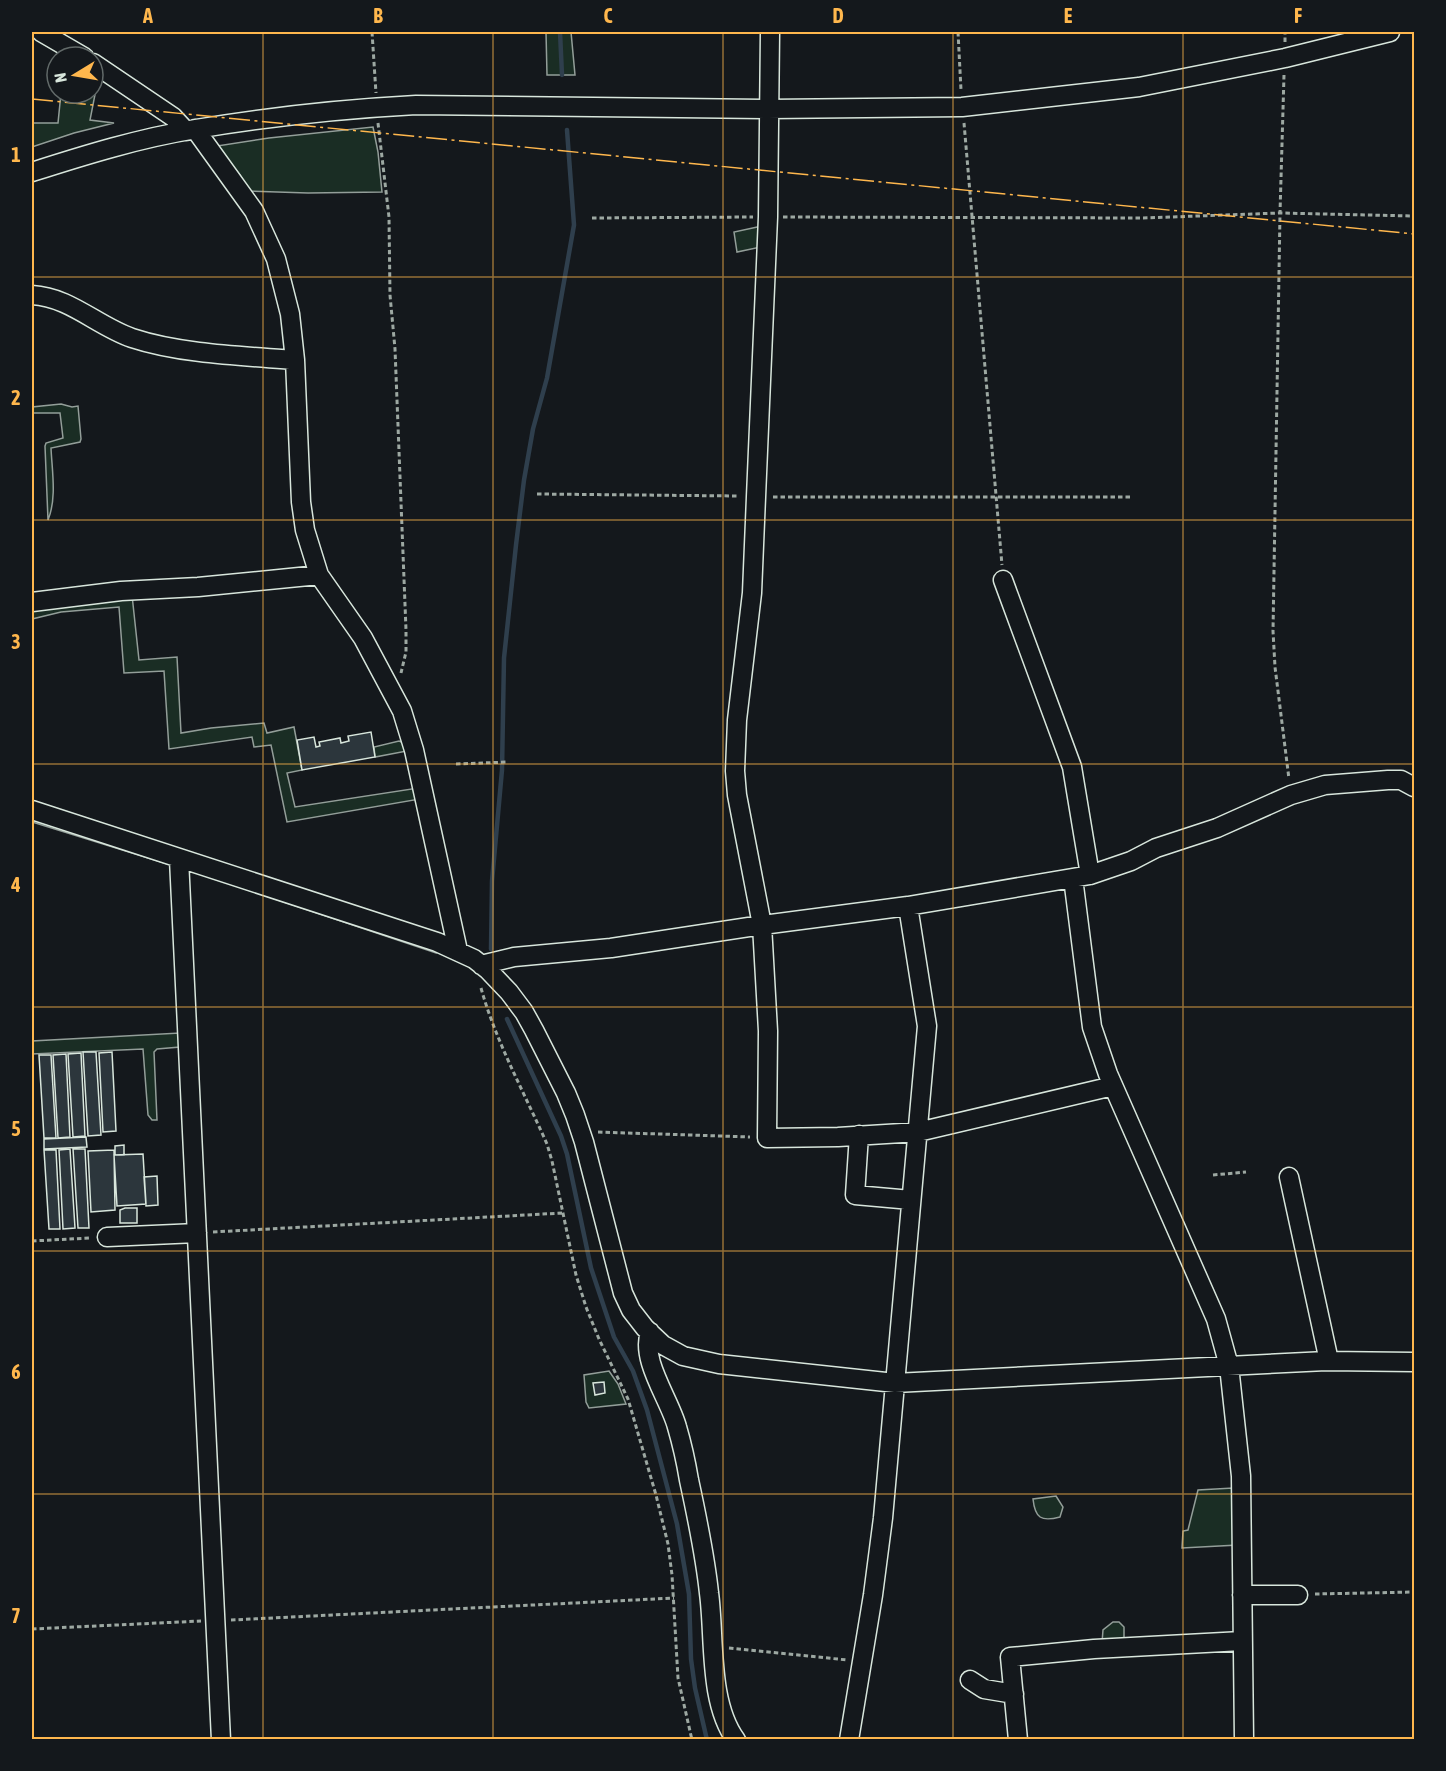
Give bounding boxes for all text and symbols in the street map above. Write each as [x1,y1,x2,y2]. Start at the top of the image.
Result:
text: A [142,4,153,27]
text: B [373,4,383,27]
text: C [604,4,613,27]
text: D [832,4,844,27]
text: E [1064,4,1073,27]
text: F [1294,4,1302,27]
north arrow [45,45,105,105]
text: N [51,72,70,84]
text: 1 [11,143,21,166]
text: 2 [11,386,21,409]
text: 3 [11,630,21,653]
text: 4 [10,873,21,896]
text: 5 [11,1117,21,1140]
text: 6 [11,1360,21,1383]
text: 7 [11,1604,21,1627]

